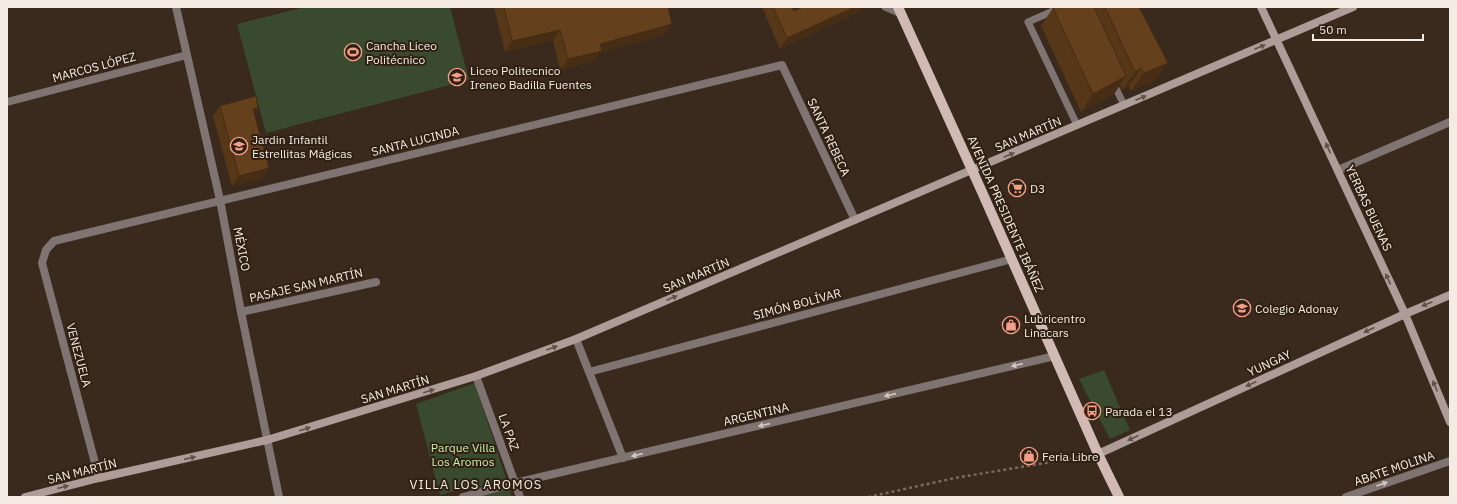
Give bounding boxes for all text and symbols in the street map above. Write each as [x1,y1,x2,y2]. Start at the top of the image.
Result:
scale bar [1313,16,1423,42]
text: 50 m [1319,22,1347,37]
place label: Cancha Liceo Politécnico [366,38,437,67]
sports icon: Cancha Liceo Politécnico [343,42,363,62]
one-way arrow [1255,44,1266,50]
street label: MARCOS LÓPEZ [51,49,137,85]
place label: Liceo Politecnico Ireneo Badilla Fuentes [470,63,592,92]
school or university icon: Liceo Politecnico Ireneo Badilla Fuentes [447,67,467,87]
one-way arrow [1135,95,1147,101]
street label: SANTA REBECA [804,96,854,179]
street label: SAN MARTÍN [992,113,1064,155]
street label: SANTA LUCINDA [370,123,461,159]
place label: Jardin Infantil Estrellitas Mágicas [252,132,353,161]
street label: AVENIDA PRESIDENTE IBÁÑEZ [965,133,1047,295]
school or university icon: Jardin Infantil Estrellitas Mágicas [229,136,249,156]
one-way arrow [1325,142,1331,154]
one-way arrow [1003,152,1014,158]
street label: YERBAS BUENAS [1343,163,1395,253]
supermarket icon: D3 [1007,178,1027,198]
place label: D3 [1030,181,1045,196]
street label: MÉXICO [230,226,254,272]
street label: SAN MARTÍN [660,254,732,296]
street label: PASAJE SAN MARTÍN [248,265,364,305]
one-way arrow [1385,272,1391,284]
street label: SIMÓN BOLÍVAR [751,285,843,323]
one-way arrow [666,295,677,301]
school or university icon: Colegio Adonay [1232,298,1252,318]
place label: Colegio Adonay [1255,301,1338,316]
one-way arrow [1421,302,1433,308]
place label: Lubricentro Linacars [1024,311,1086,340]
shop icon: Lubricentro Linacars [1001,315,1021,335]
street label: VENEZUELA [63,321,95,389]
one-way arrow [1364,327,1375,333]
one-way arrow [546,344,558,350]
street label: YUNGAY [1245,346,1293,380]
one-way arrow [1010,362,1023,368]
street label: SAN MARTÍN [359,371,431,407]
one-way arrow [1246,381,1257,387]
one-way arrow [1432,381,1438,392]
one-way arrow [423,387,435,393]
one-way arrow [884,392,896,398]
street label: ARGENTINA [722,399,791,429]
bus stop icon: Parada el 13 [1082,401,1102,421]
place label: Parada el 13 [1105,404,1173,419]
street label: LA PAZ [495,412,523,453]
one-way arrow [757,422,770,428]
one-way arrow [299,426,311,432]
one-way arrow [1127,435,1139,441]
park label: Parque Villa Los Aromos [431,440,496,469]
shop icon: Feria Libre [1019,446,1039,466]
street label: ABATE MOLINA [1352,447,1437,489]
place label: Feria Libre [1042,449,1099,464]
one-way arrow [631,452,643,458]
one-way arrow [184,454,196,460]
street label: SAN MARTÍN [46,455,118,487]
district label: VILLA LOS AROMOS [410,476,542,493]
one-way arrow [1377,481,1389,487]
one-way arrow [57,484,69,490]

